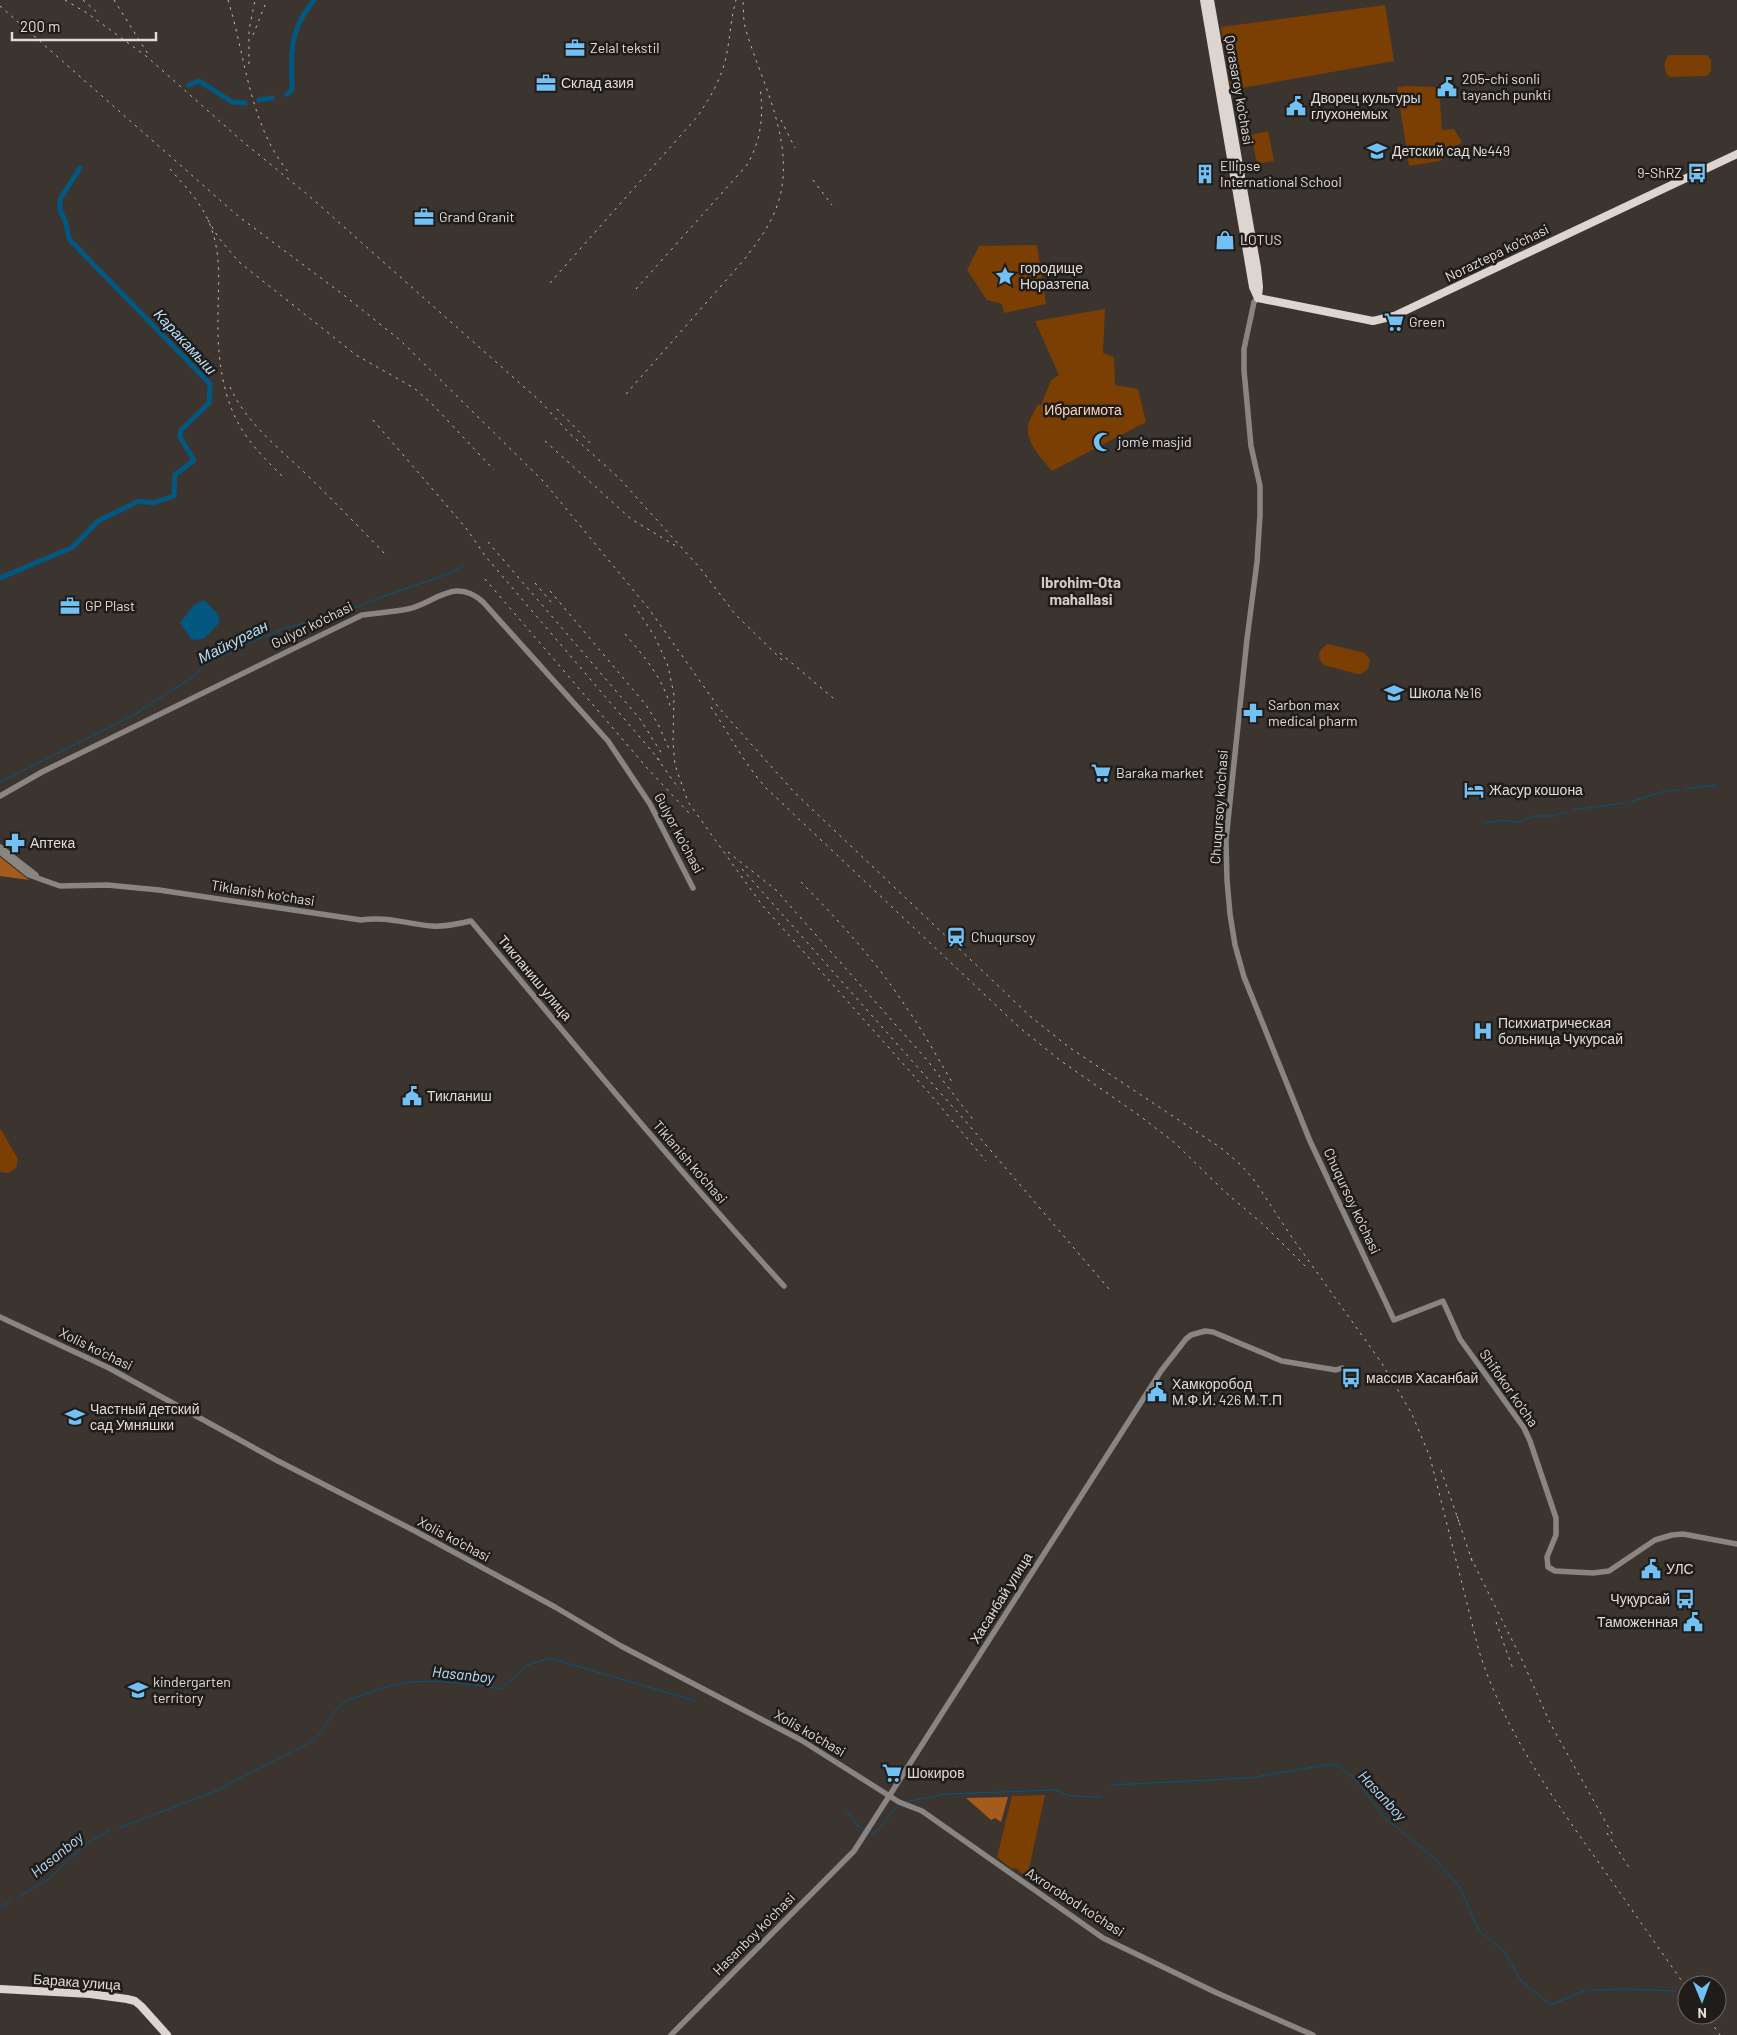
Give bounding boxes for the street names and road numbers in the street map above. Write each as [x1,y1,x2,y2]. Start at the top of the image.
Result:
street label: Qorasaroy ko'chasi [1221,34,1258,146]
street label: Noraztepa ko'chasi [1442,220,1551,285]
street label: Gulyor ko'chasi [268,597,355,652]
street label: Chuqursoy ko'chasi [1206,749,1231,865]
street label: Gulyor ko'chasi [651,790,708,876]
street label: Tiklanish ko'chasi [210,876,316,909]
street label: Тикланиш улица [495,932,576,1024]
street label: Tiklanish ko'chasi [650,1117,731,1207]
street label: Chuqursoy ko'chasi [1320,1145,1384,1256]
street label: Xolis ko'chasi [57,1323,136,1374]
street label: Shifokor ko'cha [1476,1346,1542,1430]
street label: Xolis ko'chasi [415,1512,493,1565]
street label: Хасанбай улица [966,1549,1036,1646]
street label: Xolis ko'chasi [772,1705,849,1760]
street label: Axrorobod ko'chasi [1023,1863,1128,1940]
street label: Hasanboy ko'chasi [709,1889,798,1978]
street label: Барака улица [33,1970,122,1993]

